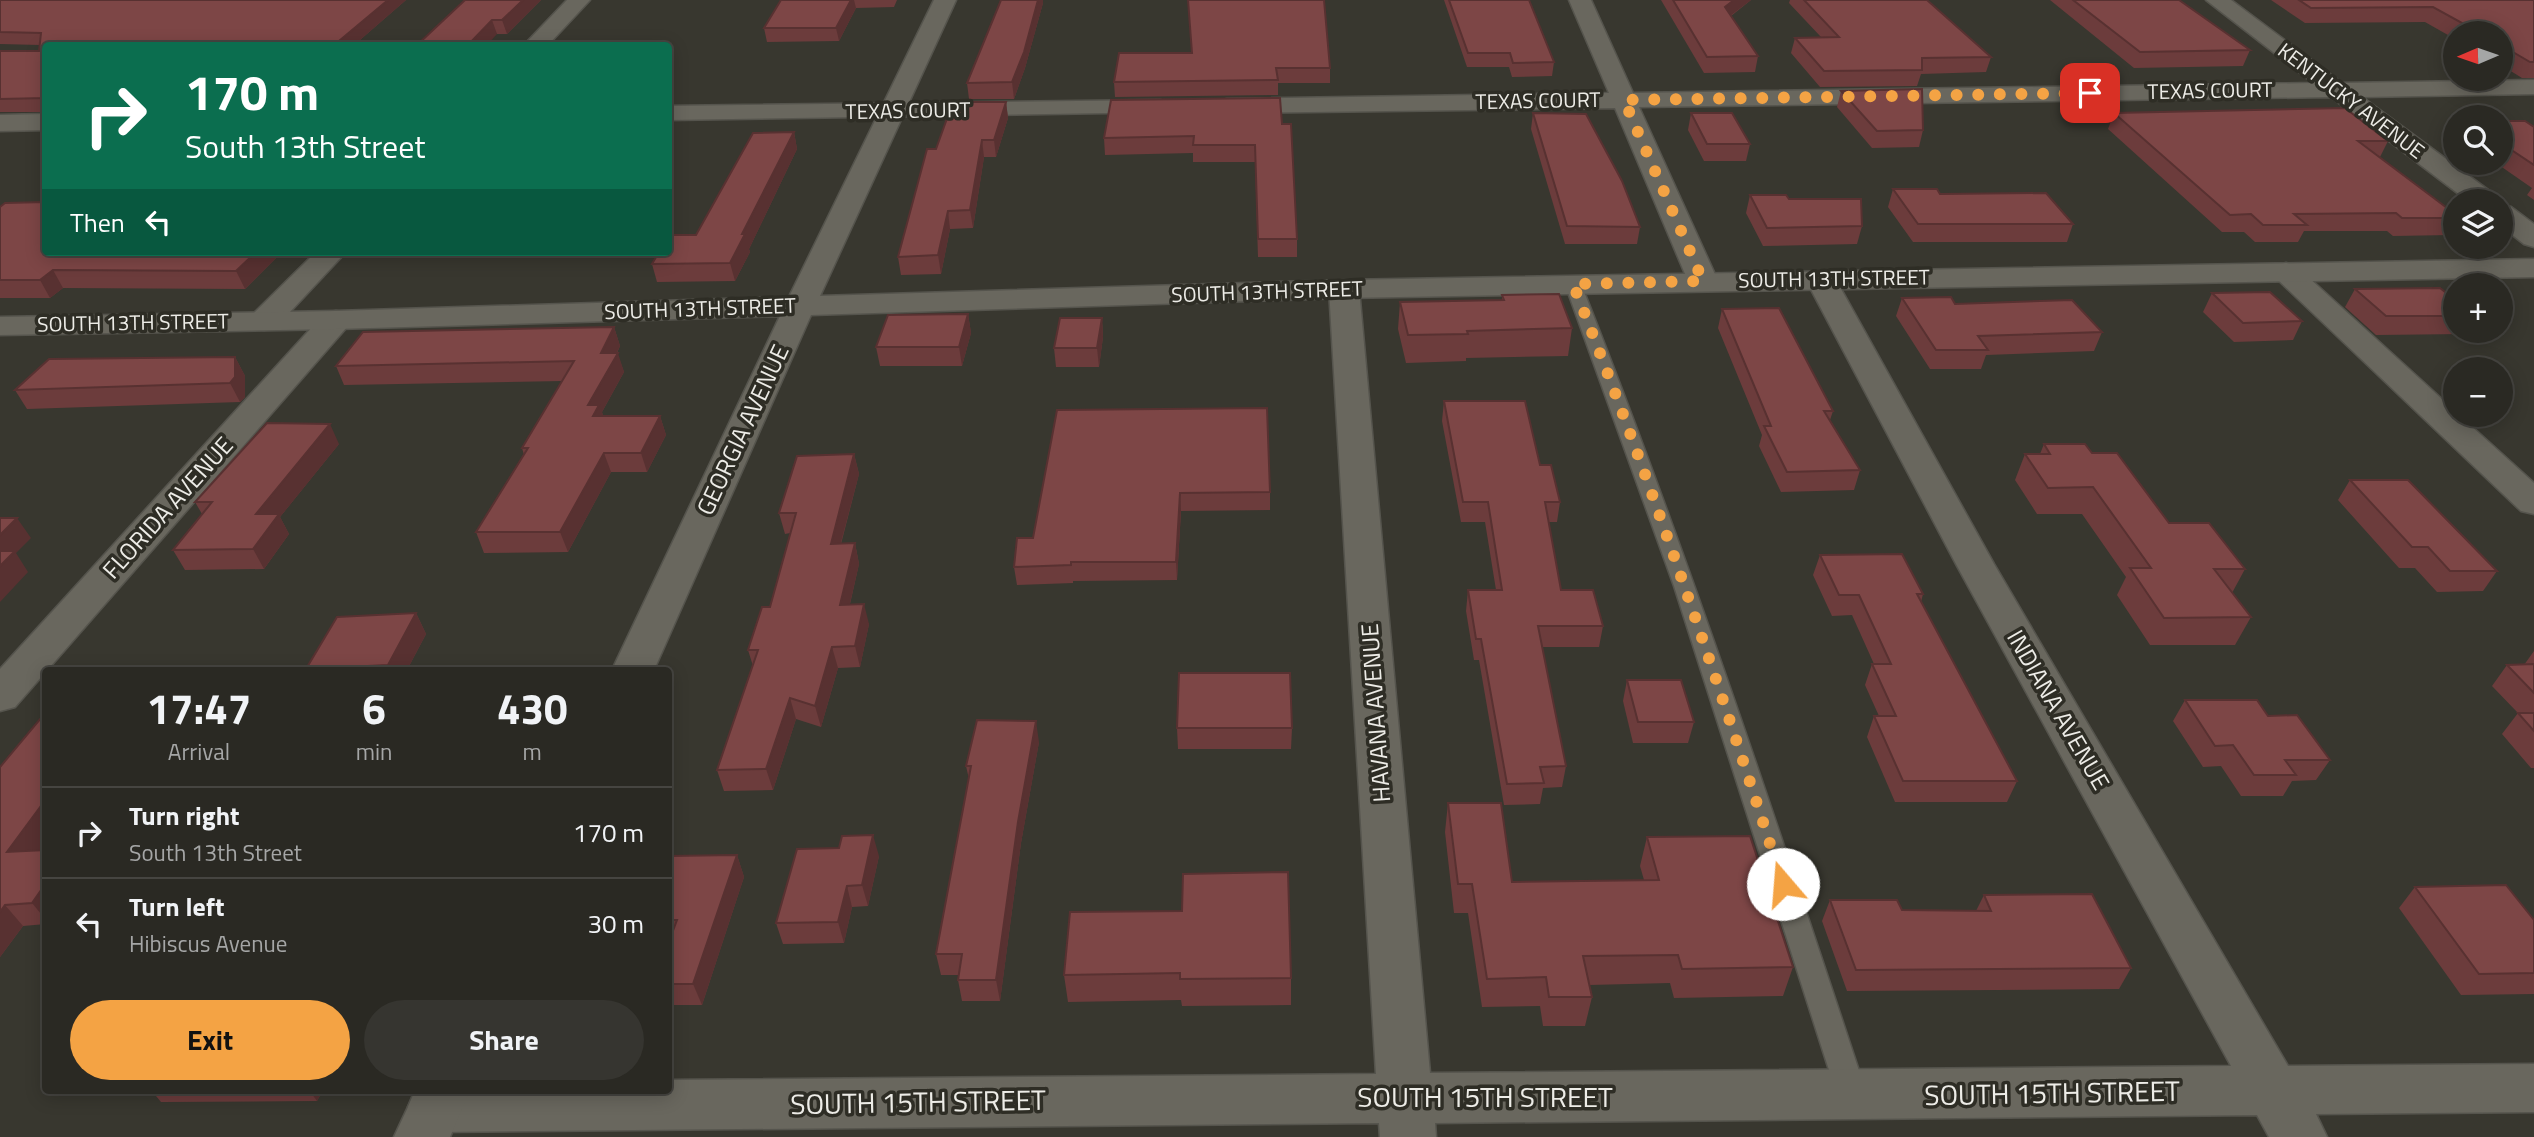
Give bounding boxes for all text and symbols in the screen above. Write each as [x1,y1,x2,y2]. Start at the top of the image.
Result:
north arrow [2443,21,2513,91]
map controls [2443,21,2513,427]
street label: KENTUCKY AVENUE [2271,34,2432,166]
text: 170 m [185,54,319,129]
pin [2060,63,2120,123]
icon: right [70,70,161,161]
street label: TEXAS COURT [2147,73,2273,107]
icon: arrive [2071,74,2109,112]
street label: TEXAS COURT [1475,83,1601,117]
street label: TEXAS COURT [845,93,971,127]
button: search [2443,105,2513,175]
text: South 13th Street [185,122,425,170]
button: layers [2443,189,2513,259]
text: Then [70,203,125,242]
icon: left [139,203,177,241]
street label: SOUTH 13TH STREET [1738,260,1930,296]
street label: SOUTH 13TH STREET [1171,272,1363,310]
button: + [2443,273,2513,343]
street label: SOUTH 13TH STREET [604,289,796,327]
street label: SOUTH 13TH STREET [37,304,229,340]
street label: GEORGIA AVENUE [687,338,797,521]
button: − [2443,357,2513,427]
street label: FLORIDA AVENUE [93,428,241,587]
street label: HAVANA AVENUE [1351,622,1399,804]
street label: INDIANA AVENUE [1998,623,2119,796]
text: 17:47 [146,676,251,740]
text: 6 [362,676,386,740]
text: 430 [497,676,567,740]
text: Arrival [168,734,230,769]
text: min [356,734,392,769]
text: m [523,734,542,769]
text: Turn right [129,796,240,835]
text: 170 m [573,813,644,852]
icon: right [70,814,108,852]
text: South 13th Street [129,835,302,870]
position arrow [1746,847,1820,921]
text: Turn left [129,887,224,926]
text: 30 m [587,904,644,943]
icon: left [70,905,108,943]
text: Hibiscus Avenue [129,926,287,961]
button: Exit [70,1000,350,1080]
button: Share [364,1000,644,1080]
street label: SOUTH 15TH STREET [1924,1069,2180,1116]
street label: SOUTH 15TH STREET [1357,1075,1613,1118]
street label: SOUTH 15TH STREET [790,1078,1046,1125]

